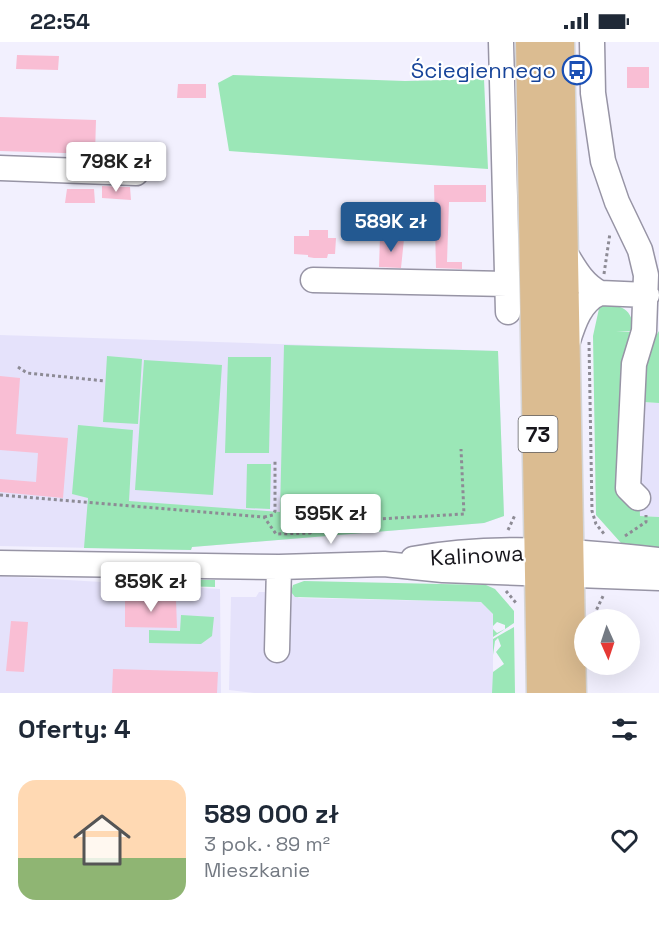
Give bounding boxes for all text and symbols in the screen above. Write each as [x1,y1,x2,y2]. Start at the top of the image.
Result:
text: 22:54 [30,7,90,35]
bus stop icon: Ściegiennego [561,54,593,86]
place label: Ściegiennego [411,56,556,84]
pin: 798K zł [61,142,171,193]
text: 798K zł [80,148,152,174]
pin: 589K zł [336,202,446,253]
text: 589K zł [355,208,427,234]
road number: 73 [518,416,558,452]
pin: 595K zł [276,494,386,545]
text: 595K zł [295,500,367,526]
street label: Kalinowa [429,539,525,571]
pin: 859K zł [96,562,206,613]
text: 859K zł [115,568,187,594]
north arrow [574,609,640,675]
map controls [574,609,640,675]
text: Oferty: 4 [18,712,131,746]
icon: filters [608,713,641,746]
text: 589 000 zł [204,797,339,831]
icon: home [66,804,138,876]
icon: heart [608,824,641,857]
text: 3 pok. · 89 m² [204,831,330,857]
text: Mieszkanie [204,857,310,883]

